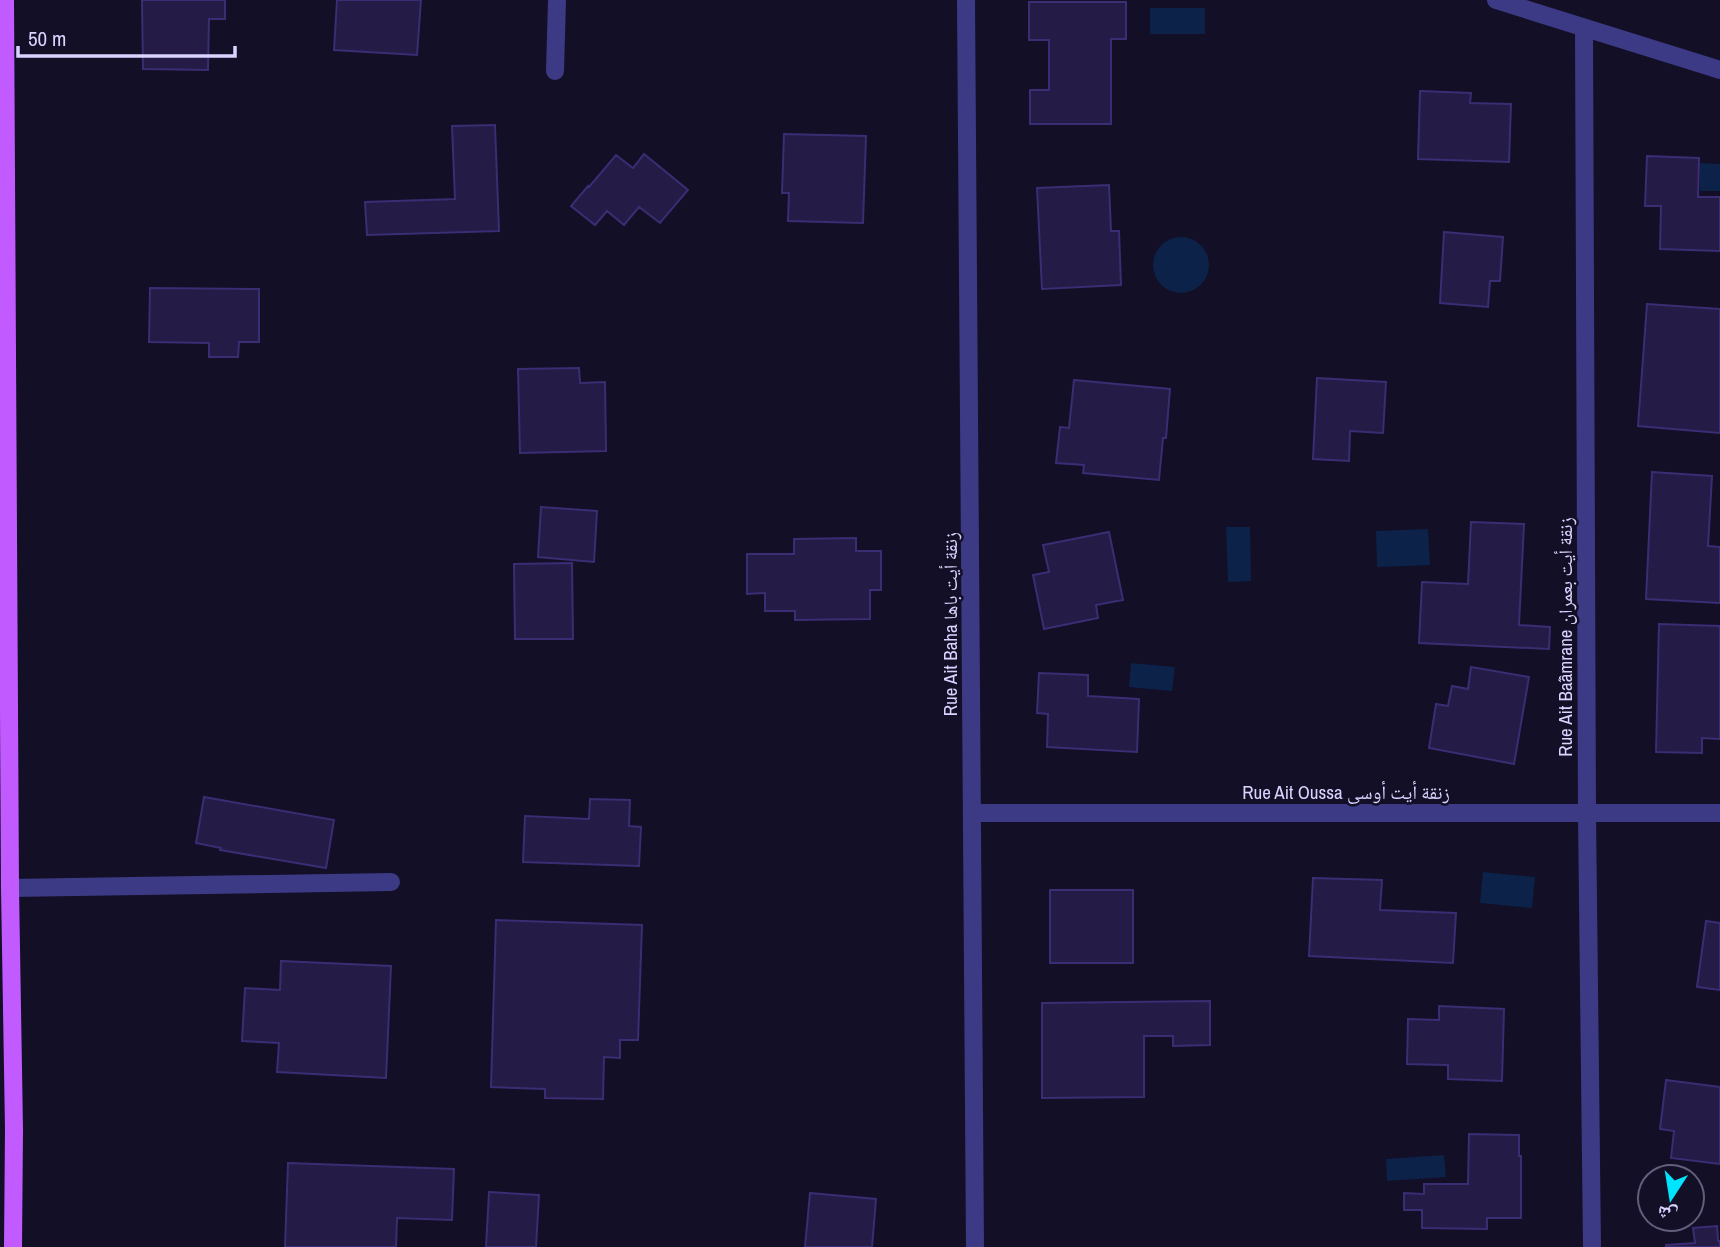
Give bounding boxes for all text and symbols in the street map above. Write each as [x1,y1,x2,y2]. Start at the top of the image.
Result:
scale bar [18,14,234,58]
text: 50 m [28,24,66,53]
street label: Rue Ait Ba´âmrane زنقة أيت بعمران [1552,517,1578,757]
street label: Rue Ait Baha زنقة أيت باها [937,532,963,716]
street label: Rue Ait Oussa زنقة أيت أوسى [1242,779,1450,805]
north arrow [1636,1163,1706,1233]
text: ش [1655,1200,1680,1229]

